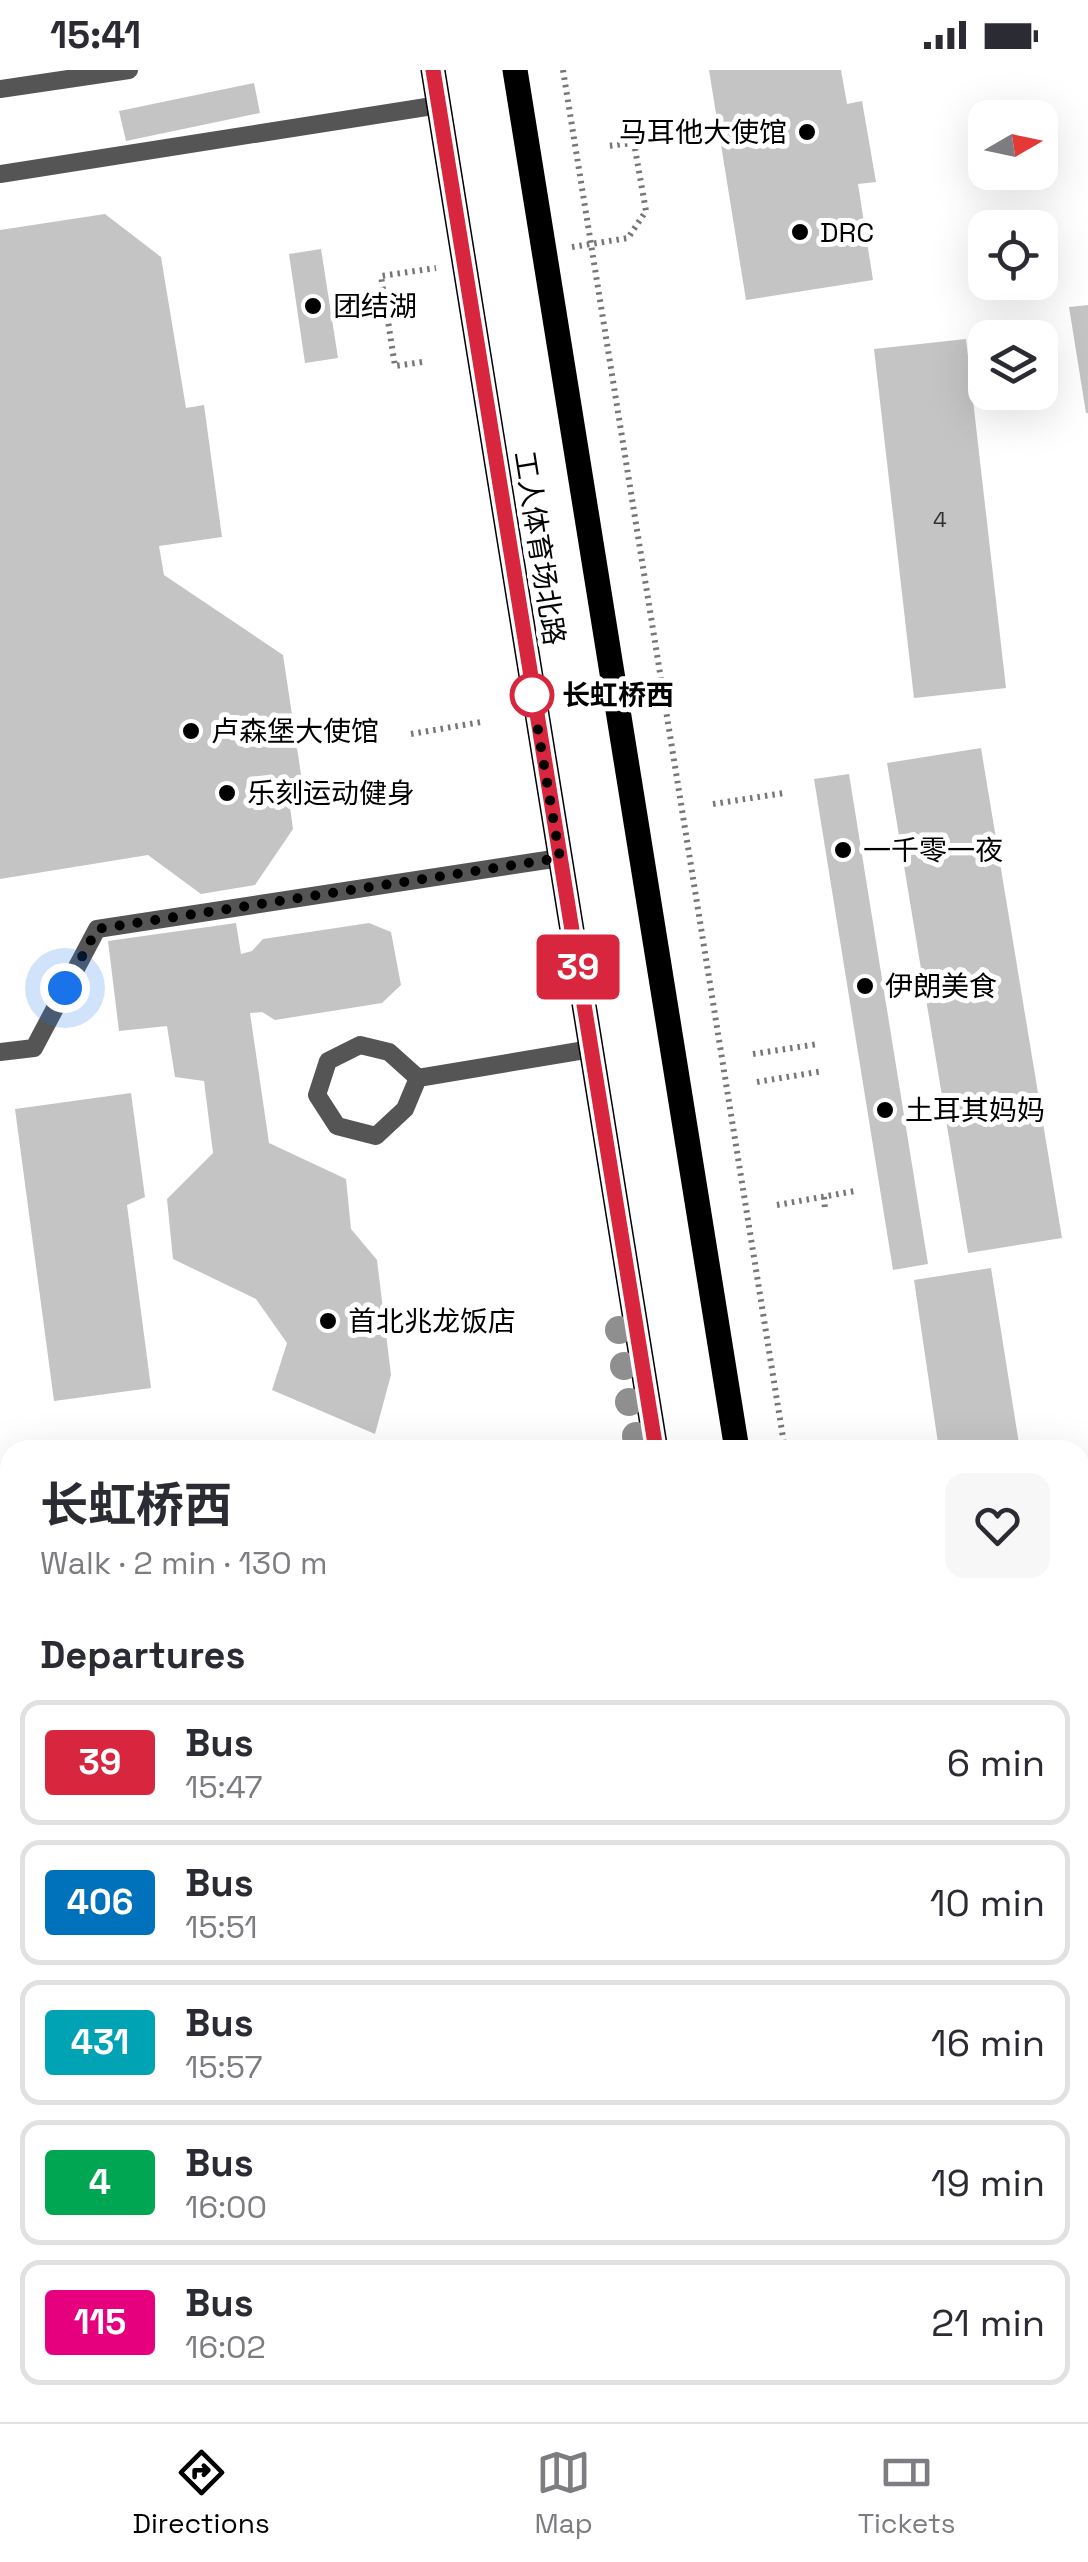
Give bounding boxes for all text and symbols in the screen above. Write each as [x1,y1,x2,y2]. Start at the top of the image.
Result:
text: 15:41 [50,11,141,59]
north arrow [968,100,1058,190]
map controls [968,100,1058,410]
place label: 马耳他大使馆 [619,114,787,150]
marker: 马耳他大使馆 [796,121,818,143]
button: locate [968,210,1058,300]
place label: DRC [820,214,874,250]
marker: DRC [789,221,811,243]
place label: 团结湖 [333,288,417,324]
marker: 团结湖 [302,295,324,317]
button: layers [968,320,1058,410]
street label: 工人体育场北路 [507,448,573,648]
house number: 4 [933,505,947,533]
marker: 长虹桥西 [511,674,553,716]
place label: 长虹桥西 [562,677,674,713]
place label: 卢森堡大使馆 [211,713,379,749]
marker: 卢森堡大使馆 [180,720,202,742]
place label: 乐刻运动健身 [247,775,415,811]
marker: 乐刻运动健身 [216,782,238,804]
place label: 一千零一夜 [863,832,1003,868]
marker: 一千零一夜 [832,839,854,861]
line badge: 39 [533,934,623,1000]
text: 39 [557,945,599,989]
your location [40,963,90,1013]
place label: 伊朗美食 [885,968,997,1004]
marker: 伊朗美食 [854,975,876,997]
place label: 土耳其妈妈 [905,1092,1045,1128]
marker: 土耳其妈妈 [874,1099,896,1121]
place label: 首北兆龙饭店 [348,1303,516,1339]
marker: 首北兆龙饭店 [317,1310,339,1332]
button: heart [945,1473,1050,1578]
text: 长虹桥西 [40,1475,232,1536]
text: Walk · 2 min · 130 m [40,1543,327,1583]
text: Departures [40,1631,245,1679]
text: Bus [185,1719,254,1767]
text: 6 min [947,1739,1045,1787]
text: 39 [79,1740,121,1784]
text: 15:47 [185,1767,263,1807]
text: Bus [185,1859,254,1907]
text: 10 min [930,1879,1045,1927]
text: 406 [67,1880,133,1924]
text: 15:51 [185,1907,258,1947]
text: Bus [185,1999,254,2047]
text: 16 min [931,2019,1045,2067]
text: 431 [71,2020,129,2064]
text: 15:57 [185,2047,262,2087]
text: Bus [185,2139,254,2187]
text: 19 min [931,2159,1045,2207]
text: 4 [89,2160,111,2204]
text: 16:00 [185,2187,267,2227]
text: Bus [185,2279,254,2327]
text: 21 min [931,2299,1045,2347]
text: 115 [74,2300,126,2344]
text: 16:02 [185,2327,266,2367]
tab: Directions [132,2445,270,2541]
tab: Map [535,2445,593,2541]
tab: Tickets [858,2445,956,2541]

